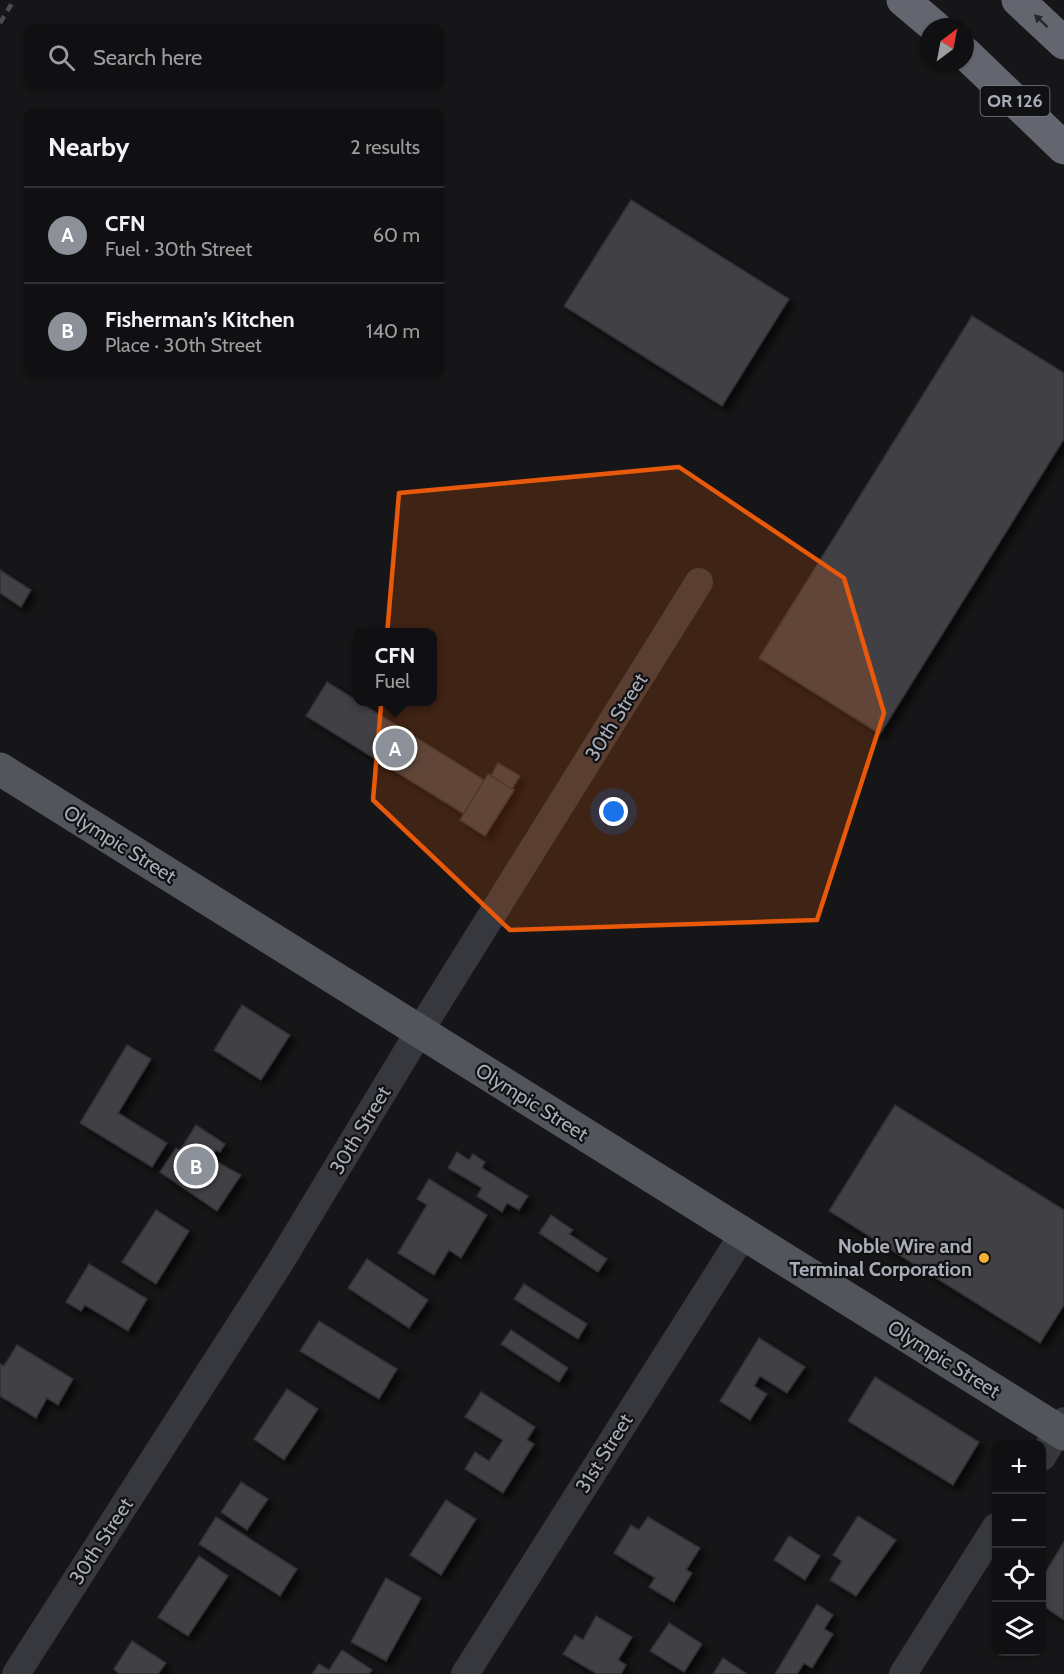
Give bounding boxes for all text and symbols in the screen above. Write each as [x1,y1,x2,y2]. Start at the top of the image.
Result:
one-way arrow [1034,14,1049,28]
north arrow [920,18,974,72]
search box [24,24,444,90]
icon: search [45,41,78,74]
text: Search here [93,44,202,71]
road number: OR 126 [980,86,1050,116]
text: Nearby [48,131,129,163]
text: 2 results [350,135,420,159]
text: CFN [105,210,146,237]
text: A [61,223,74,247]
text: 60 m [373,223,420,247]
text: Fuel · 30th Street [105,237,252,261]
text: Fisherman’s Kitchen [105,306,295,333]
text: B [61,319,74,343]
text: 140 m [366,319,420,343]
text: Place · 30th Street [105,333,262,357]
popup [353,628,437,706]
text: CFN [375,642,415,669]
text: Fuel [375,669,410,693]
street label: 30th Street [580,669,652,765]
pin: A [376,726,414,771]
your location [599,797,628,826]
street label: Olympic Street [59,800,181,888]
street label: Olympic Street [471,1058,593,1146]
street label: 30th Street [324,1081,396,1178]
pin: B [176,1144,216,1188]
place label: Noble Wire and Terminal Corporation [789,1234,972,1281]
marker: Noble Wire and Terminal Corporation [977,1251,991,1265]
street label: Olympic Street [883,1315,1005,1403]
street label: 31st Street [570,1409,638,1497]
map controls [992,1440,1046,1656]
button: + [992,1440,1046,1494]
street label: 30th Street [64,1493,138,1589]
button: − [992,1494,1046,1548]
button: locate [992,1548,1046,1602]
button: layers [992,1602,1046,1656]

